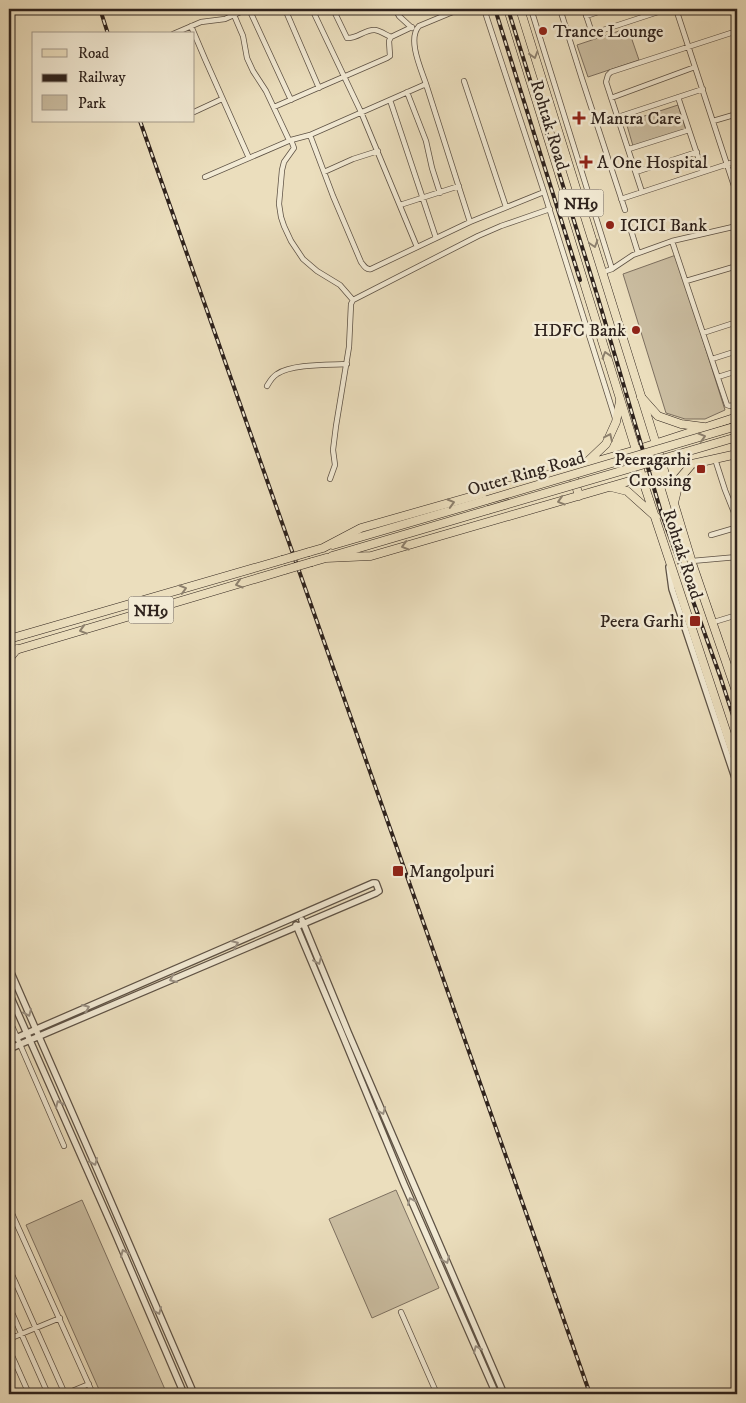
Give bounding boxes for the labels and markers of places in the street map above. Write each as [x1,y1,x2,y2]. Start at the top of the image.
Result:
place label: Trance Lounge [553,21,664,43]
marker: Trance Lounge [537,25,549,37]
place label: Mantra Care [590,108,681,130]
marker: Mantra Care [572,111,586,125]
place label: A One Hospital [597,152,708,174]
marker: A One Hospital [579,155,593,169]
place label: ICICI Bank [620,215,707,237]
marker: ICICI Bank [604,219,616,231]
place label: HDFC Bank [533,320,626,342]
marker: HDFC Bank [630,324,642,336]
place label: Peeragarhi Crossing [614,449,691,492]
marker: Peeragarhi Crossing [695,463,707,475]
place label: Peera Garhi [600,611,684,633]
marker: Peera Garhi [688,614,702,628]
place label: Mangolpuri [409,861,494,883]
marker: Mangolpuri [391,864,405,878]

